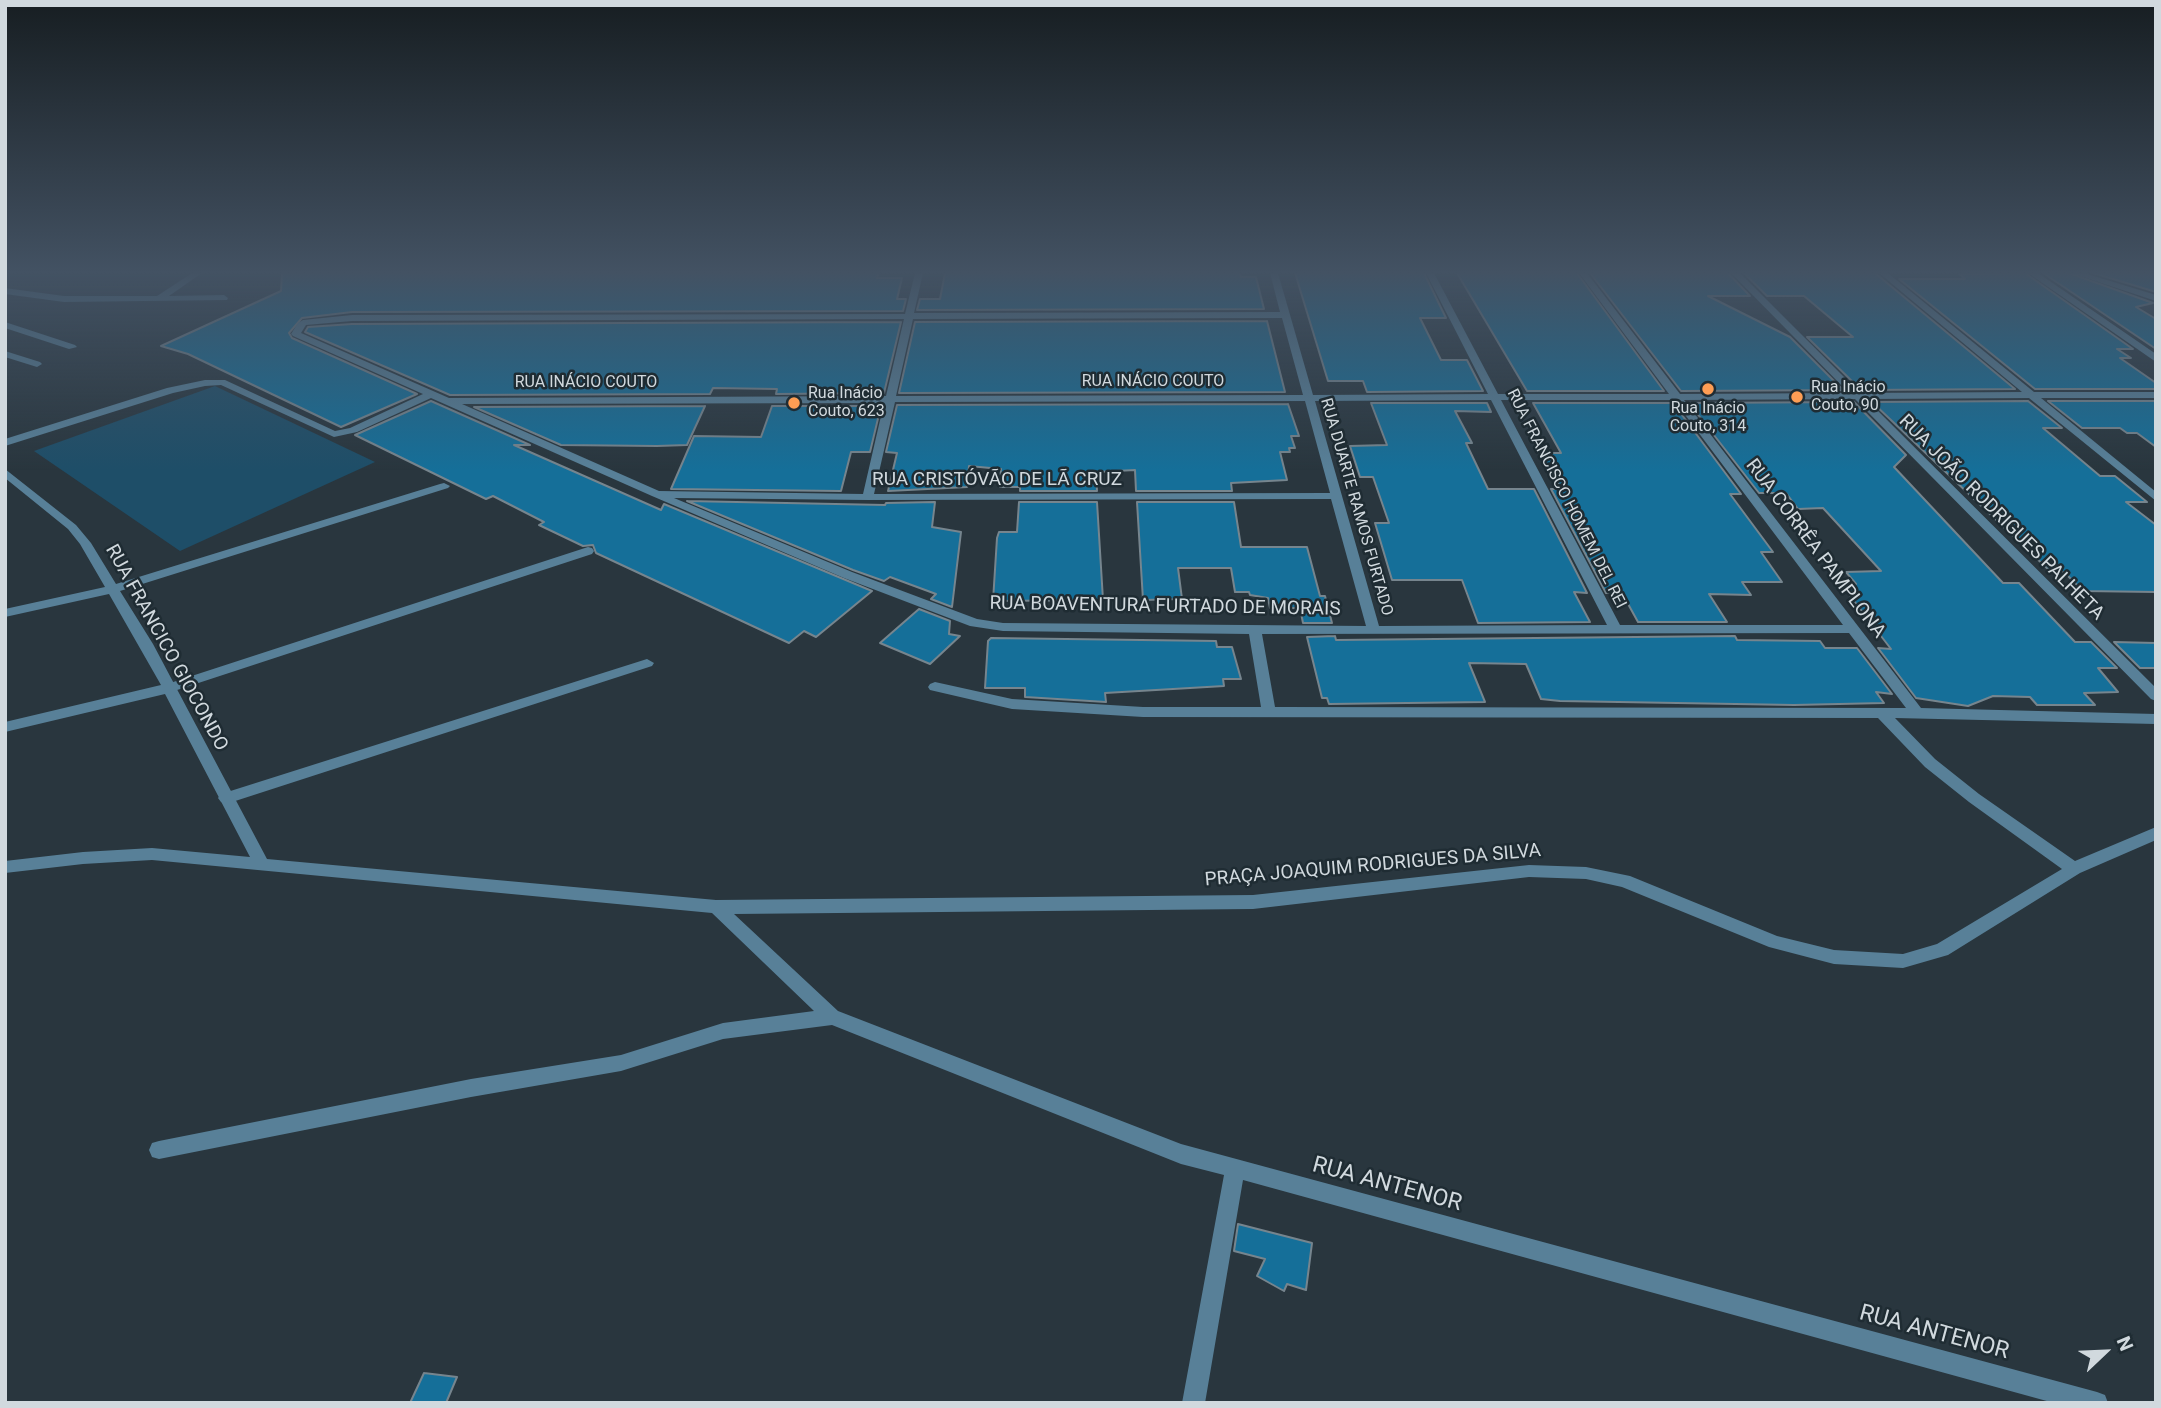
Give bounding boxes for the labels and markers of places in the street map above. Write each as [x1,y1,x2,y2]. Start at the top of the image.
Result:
place label: Rua Inácio Couto, 90 [1811,378,1886,416]
marker: Rua Inácio Couto, 314 [1700,381,1716,397]
place label: Rua Inácio Couto, 623 [808,384,885,422]
marker: Rua Inácio Couto, 90 [1789,389,1805,405]
marker: Rua Inácio Couto, 623 [786,395,802,411]
place label: Rua Inácio Couto, 314 [1670,399,1746,437]

